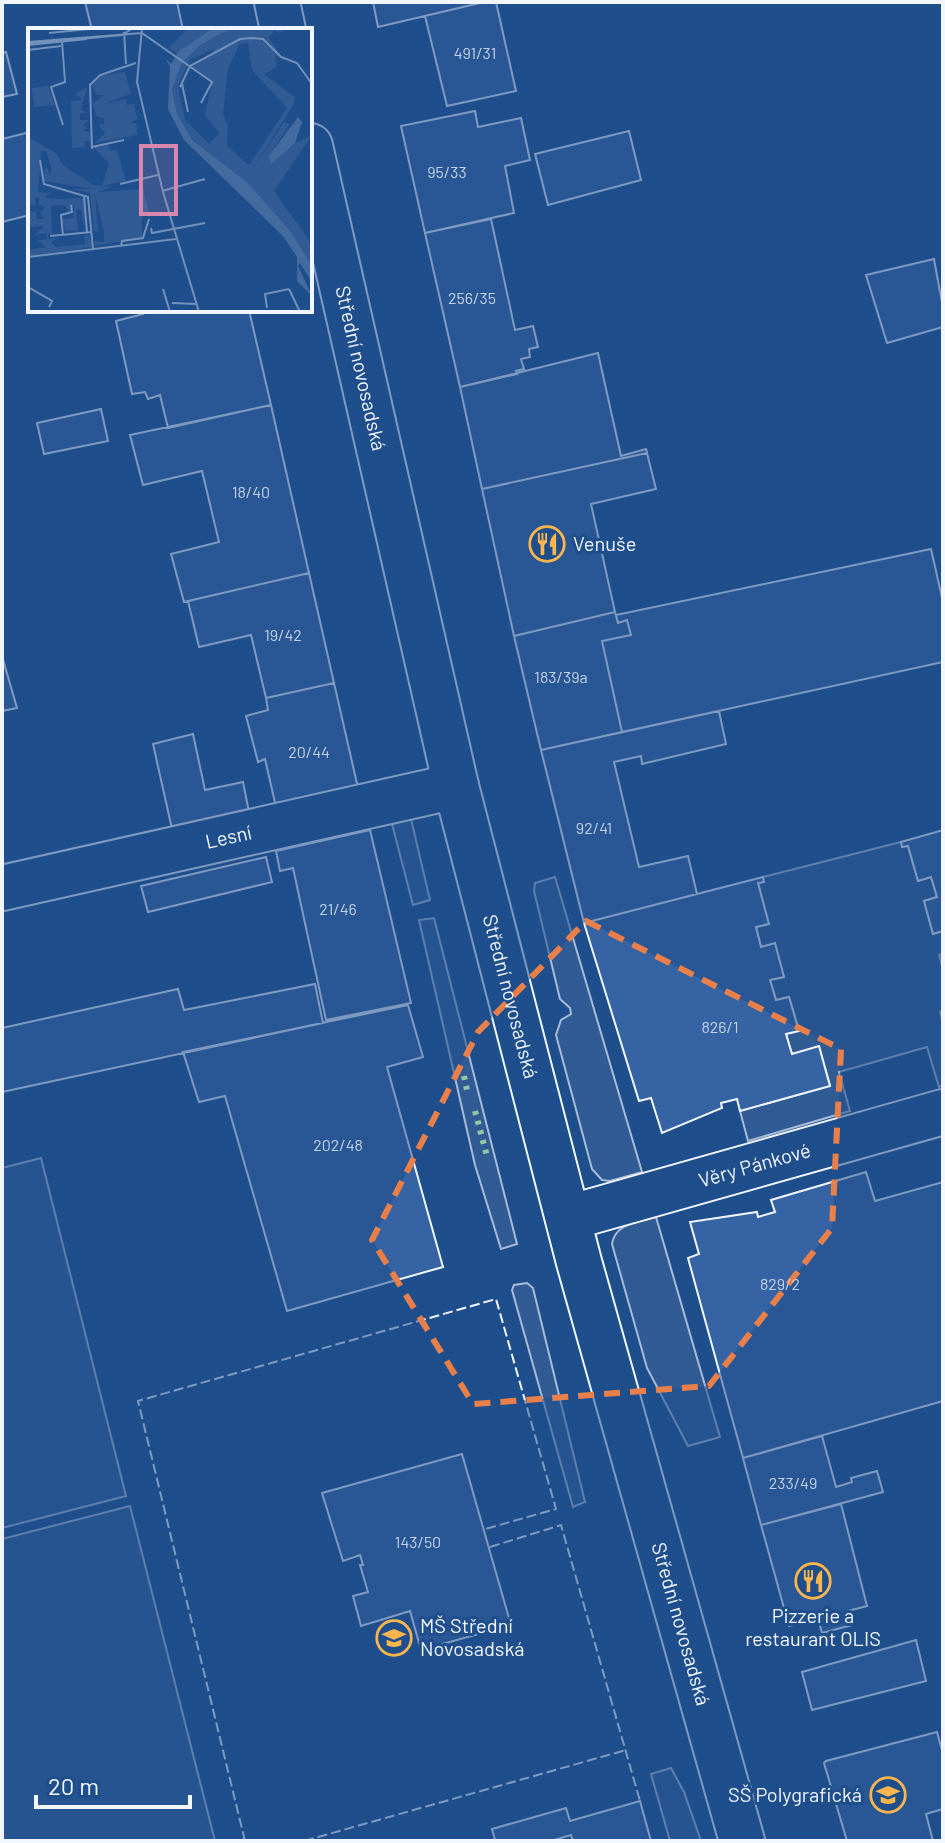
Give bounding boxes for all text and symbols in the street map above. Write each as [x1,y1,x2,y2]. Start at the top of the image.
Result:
inset map [28,28,312,312]
house number: 491/31 [454,43,496,62]
house number: 95/33 [427,162,467,181]
street label: Střední novosadská [331,283,392,453]
house number: 256/35 [448,288,496,307]
house number: 18/40 [232,482,270,501]
restaurant icon: Venuše [528,525,566,563]
place label: Venuše [573,531,636,555]
house number: 19/42 [264,625,302,644]
house number: 183/39a [534,667,588,686]
house number: 20/44 [288,742,330,761]
house number: 92/41 [576,818,612,837]
street label: Lesní [203,819,253,853]
house number: 21/46 [319,899,357,918]
street label: Střední novosadská [479,912,544,1081]
house number: 826/1 [701,1017,739,1036]
house number: 202/48 [313,1135,363,1154]
street label: Věry Pánkové [696,1137,813,1191]
house number: 829/2 [760,1274,800,1293]
house number: 233/49 [769,1473,817,1492]
house number: 143/50 [395,1532,441,1551]
street label: Střední novosadská [647,1539,716,1708]
restaurant icon: Pizzerie a restaurant OLIS [794,1562,832,1600]
place label: Pizzerie a restaurant OLIS [745,1603,881,1650]
place label: MŠ Střední Novosadská [420,1613,525,1660]
school or university icon: MŠ Střední Novosadská [375,1619,413,1657]
scale bar [36,1759,190,1809]
text: 20 m [48,1771,99,1800]
school or university icon: SŠ Polygrafická [869,1776,907,1814]
place label: SŠ Polygrafická [728,1782,862,1806]

